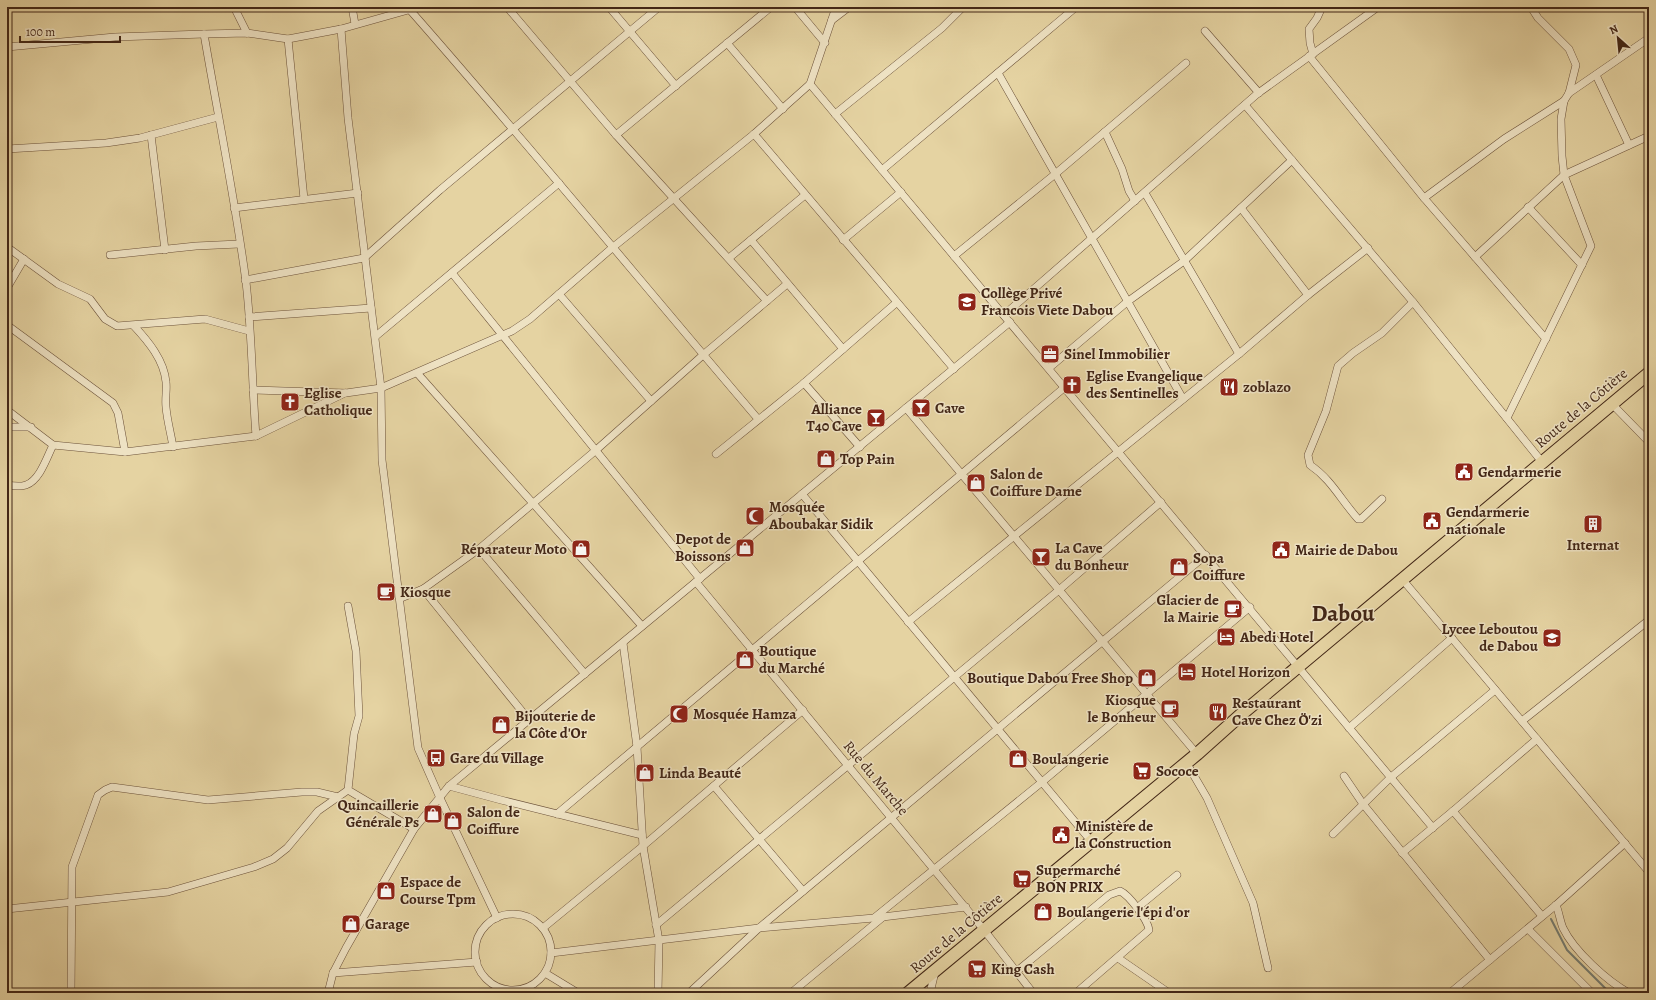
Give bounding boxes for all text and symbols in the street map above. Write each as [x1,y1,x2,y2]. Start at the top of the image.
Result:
scale bar [20,18,120,44]
north arrow [1598,18,1638,58]
text: N [1607,21,1621,38]
text: 100 m [26,24,55,40]
place label: Collège Privé Francois Viete Dabou [981,283,1114,320]
school or university icon: Collège Privé Francois Viete Dabou [956,291,978,313]
office icon: Sinel Immobilier [1039,343,1061,365]
place label: Sinel Immobilier [1064,344,1170,364]
street label: Route de la Côtière [1530,363,1632,453]
place label: Eglise Evangelique des Sentinelles [1086,366,1203,403]
church icon: Eglise Evangelique des Sentinelles [1061,374,1083,396]
restaurant icon: zoblazo [1218,376,1240,398]
place label: zoblazo [1243,377,1291,397]
place label: Eglise Catholique [304,383,373,420]
church icon: Eglise Catholique [279,391,301,413]
bar icon: Cave [910,397,932,419]
place label: Cave [935,398,965,418]
place label: Alliance T40 Cave [806,399,862,436]
bar icon: Alliance T40 Cave [865,407,887,429]
shop icon: Top Pain [815,448,837,470]
place label: Top Pain [840,449,895,469]
public building icon: Gendarmerie [1453,461,1475,483]
place label: Gendarmerie [1478,462,1561,482]
place label: Salon de Coiffure Dame [990,464,1082,501]
shop icon: Salon de Coiffure Dame [965,472,987,494]
place label: Mosquée Aboubakar Sidik [768,497,873,534]
place label: Gendarmerie nationale [1446,502,1529,539]
mosque icon: Mosquée Aboubakar Sidik [744,505,766,527]
public building icon: Gendarmerie nationale [1421,510,1443,532]
building icon: Internat [1582,513,1604,535]
place label: Depot de Boissons [675,529,731,566]
place label: Internat [1567,535,1619,555]
shop icon: Depot de Boissons [734,537,756,559]
shop icon: Réparateur Moto [570,538,592,560]
place label: La Cave du Bonheur [1055,538,1129,575]
place label: Réparateur Moto [461,539,567,559]
public building icon: Mairie de Dabou [1270,539,1292,561]
place label: Mairie de Dabou [1295,540,1399,560]
bar icon: La Cave du Bonheur [1030,546,1052,568]
place label: Sopa Coiffure [1193,548,1245,585]
shop icon: Sopa Coiffure [1168,556,1190,578]
cafe icon: Kiosque [375,581,397,603]
place label: Kiosque [400,582,451,602]
place label: Glacier de la Mairie [1157,590,1219,627]
cafe icon: Glacier de la Mairie [1222,598,1244,620]
district label: Dabou [1311,598,1375,629]
place label: Lycee Leboutou de Dabou [1441,619,1539,656]
hotel icon: Abedi Hotel [1215,626,1237,648]
place label: Abedi Hotel [1239,627,1313,647]
school or university icon: Lycee Leboutou de Dabou [1541,627,1563,649]
place label: Boutique du Marché [759,641,825,678]
shop icon: Boutique du Marché [734,649,756,671]
hotel icon: Hotel Horizon [1176,661,1198,683]
place label: Hotel Horizon [1201,662,1291,682]
shop icon: Boutique Dabou Free Shop [1136,667,1158,689]
place label: Boutique Dabou Free Shop [967,668,1133,688]
place label: Kiosque le Bonheur [1088,690,1156,727]
place label: Restaurant Cave Chez Ö'zi [1232,693,1323,730]
cafe icon: Kiosque le Bonheur [1159,698,1181,720]
restaurant icon: Restaurant Cave Chez Ö'zi [1207,701,1229,723]
mosque icon: Mosquée Hamza [668,703,690,725]
place label: Mosquée Hamza [693,704,797,724]
place label: Bijouterie de la Côte d'Or [515,706,596,743]
shop icon: Bijouterie de la Côte d'Or [490,714,512,736]
street label: Rue du Marche [839,736,913,820]
bus stop icon: Gare du Village [425,747,447,769]
place label: Gare du Village [450,748,544,768]
shop icon: Boulangerie [1007,748,1029,770]
place label: Boulangerie [1032,749,1109,769]
supermarket icon: Sococe [1131,760,1153,782]
place label: Sococe [1156,761,1199,781]
shop icon: Linda Beauté [634,762,656,784]
place label: Linda Beauté [659,763,741,783]
place label: Quincaillerie Générale Ps [338,795,419,832]
place label: Salon de Coiffure [467,802,520,839]
shop icon: Quincaillerie Générale Ps [422,803,444,825]
shop icon: Salon de Coiffure [442,810,464,832]
place label: Ministère de la Construction [1075,816,1172,853]
public building icon: Ministère de la Construction [1050,824,1072,846]
place label: Supermarché BON PRIX [1036,860,1121,897]
supermarket icon: Supermarché BON PRIX [1011,868,1033,890]
place label: Espace de Course Tpm [400,872,476,909]
shop icon: Espace de Course Tpm [375,880,397,902]
street label: Route de la Côtière [905,888,1007,978]
shop icon: Boulangerie l'épi d'or [1032,901,1054,923]
place label: Boulangerie l'épi d'or [1057,902,1190,922]
shop icon: Garage [340,913,362,935]
place label: Garage [365,914,410,934]
supermarket icon: King Cash [966,958,988,980]
place label: King Cash [991,959,1055,979]

